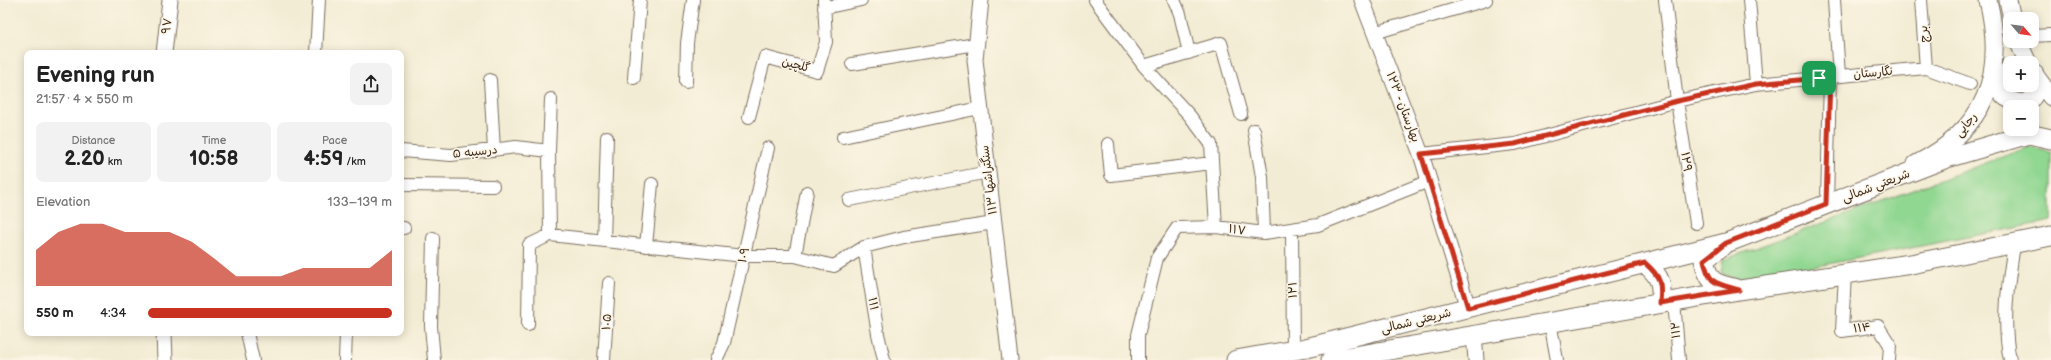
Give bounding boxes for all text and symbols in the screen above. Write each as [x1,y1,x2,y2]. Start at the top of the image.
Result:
north arrow [2003,12,2039,48]
map controls [2003,12,2039,136]
street label: ۹۷ [159,17,175,35]
street label: برج [1916,25,1933,43]
street label: گلچین [780,54,812,76]
button: + [2003,56,2039,92]
pin [1802,61,1836,95]
text: Evening run [36,62,155,89]
button: share [350,63,392,105]
street label: نگارستان [1853,64,1893,82]
icon: arrive [1808,67,1830,89]
street label: بهارستان - ۱۲۳ [1383,70,1423,144]
text: 21:57 · 4 × 550 m [36,91,133,107]
button: − [2003,100,2039,136]
street label: رجایی [1952,110,1980,140]
text: Distance [71,134,115,147]
text: Time [202,134,226,147]
text: Pace [322,134,347,147]
street label: درسیبه ۵ [452,142,498,162]
street label: سنگتراشها ۱۱۳ [977,144,1001,216]
text: 2.20 [64,147,105,171]
text: 10:58 [189,147,239,171]
text: 4:59 [304,147,343,171]
street label: ۱۲۹ [1677,151,1695,173]
text: km [105,155,122,168]
text: /km [343,155,366,168]
street label: شریعتی شمالی [1840,166,1912,206]
text: Elevation [36,194,90,210]
text: 133–139 m [328,194,392,210]
street label: ۱۱۷ [1227,221,1247,239]
street label: ۱۰۹ [735,246,753,264]
street label: ۱۲۱ [1285,281,1301,299]
street label: ۱۱۱ [865,296,881,312]
text: 550 m [36,305,74,321]
text: 4:34 [100,305,126,321]
street label: شریعتی شمالی [1379,305,1453,337]
street label: ۱۰۵ [599,313,615,331]
street label: ۱۱۴ [1852,319,1872,337]
street label: ۱۱۲ [1668,321,1684,339]

